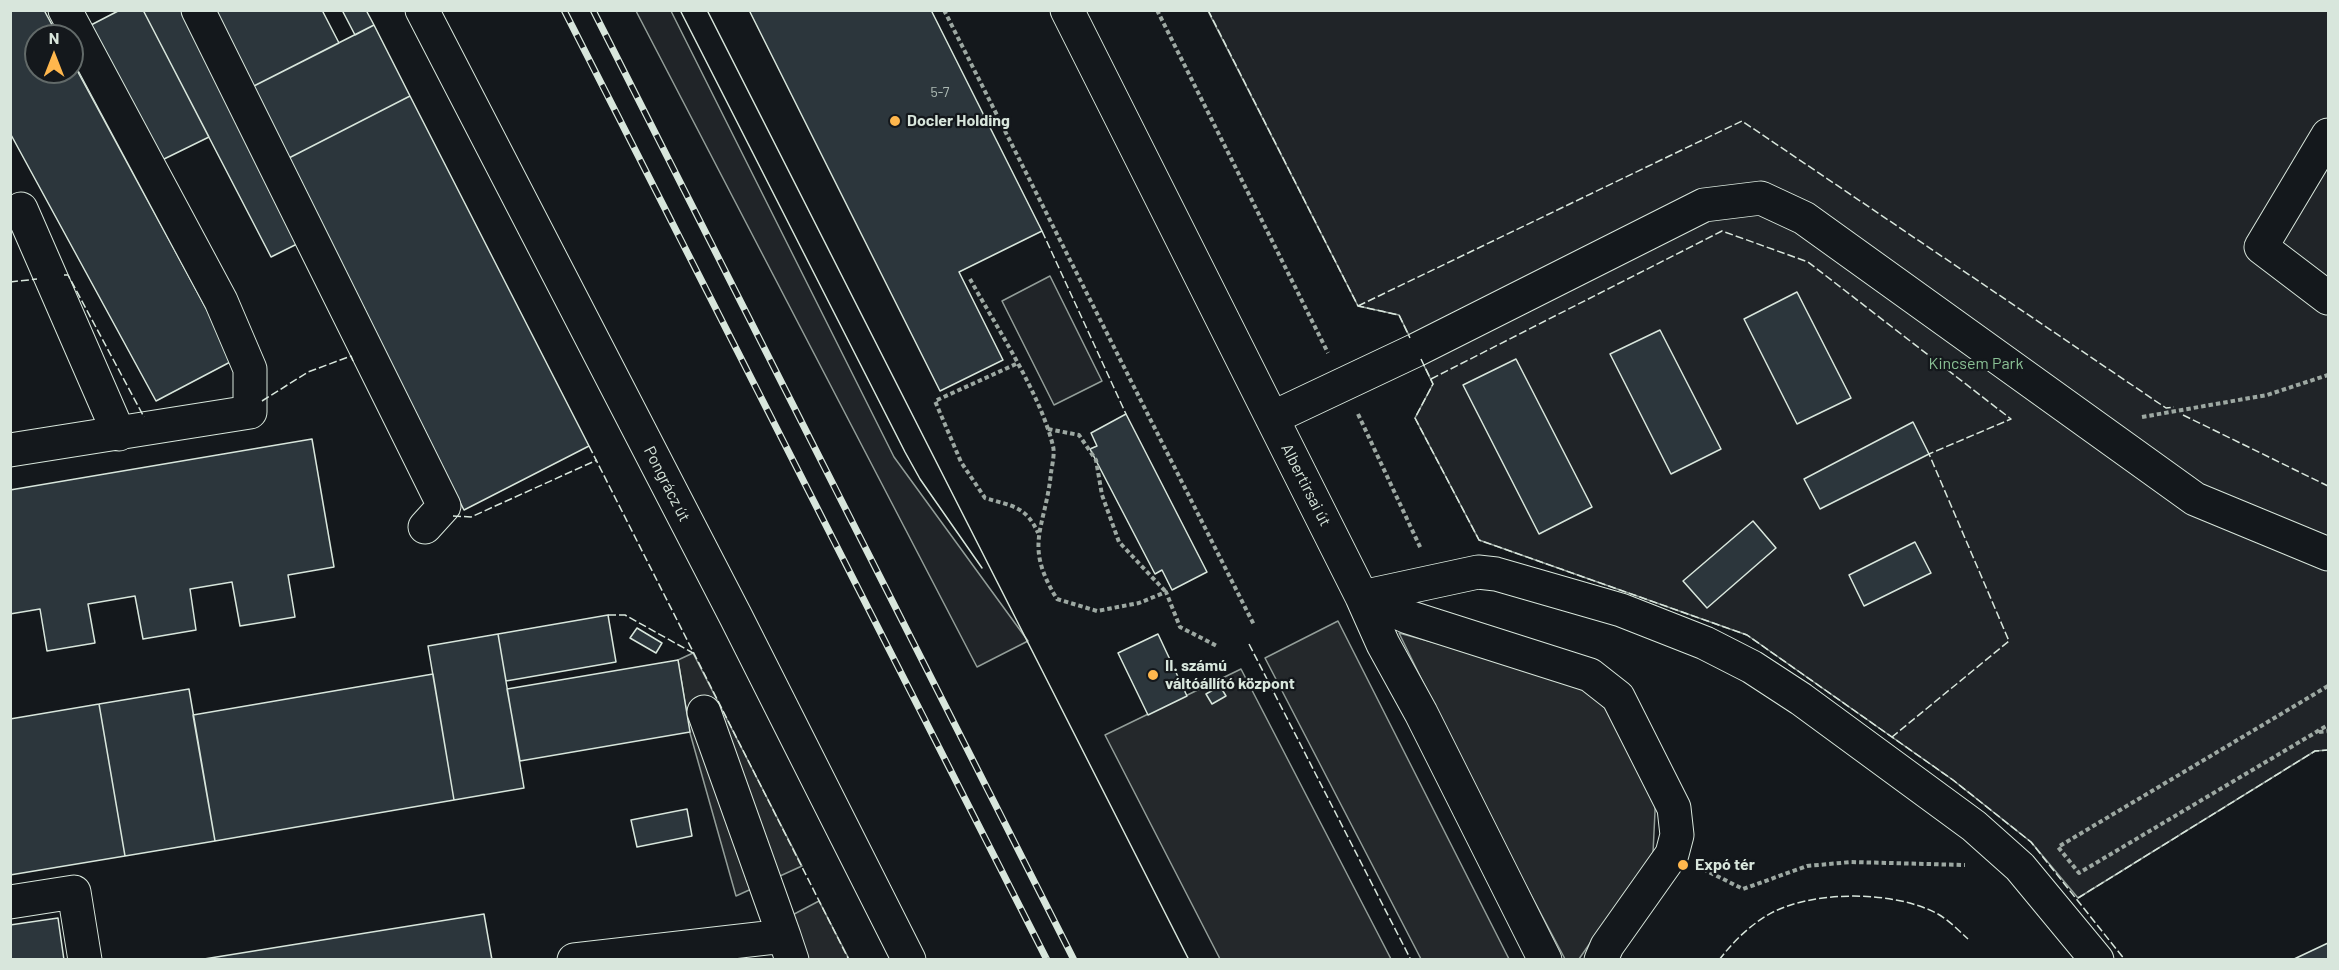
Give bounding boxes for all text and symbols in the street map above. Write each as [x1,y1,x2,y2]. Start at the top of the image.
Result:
north arrow [24,24,84,84]
text: N [49,28,59,47]
house number: 5-7 [931,84,949,100]
place label: Docler Holding [907,111,1010,131]
marker: Docler Holding [888,114,902,128]
park label: Kincsem Park [1929,354,2023,374]
street label: Albertirsai út [1277,441,1335,529]
street label: Pongrácz út [640,443,694,525]
place label: II. számú váltóállító központ [1165,656,1295,694]
marker: II. számú váltóállító központ [1146,668,1160,682]
place label: Expó tér [1695,855,1755,875]
marker: Expó tér [1676,858,1690,872]

